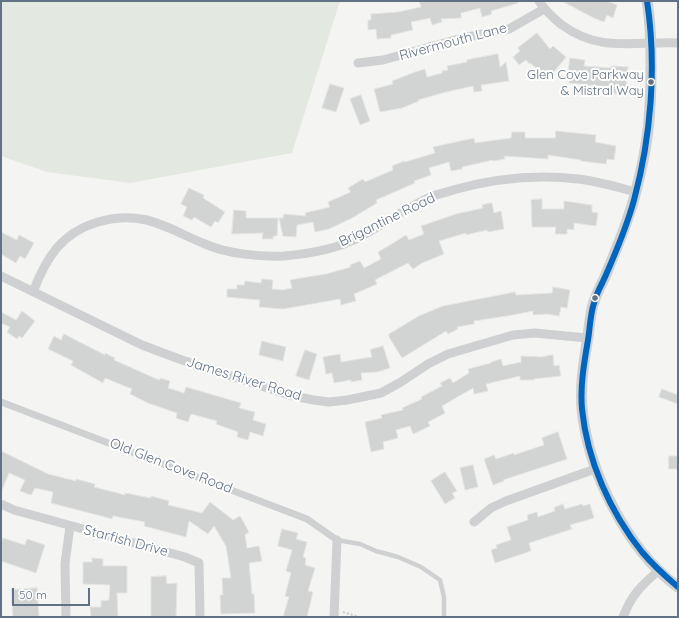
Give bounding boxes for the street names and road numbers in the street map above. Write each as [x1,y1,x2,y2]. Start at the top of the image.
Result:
street label: Rivermouth Lane [397,20,509,64]
street label: Brigantine Road [336,189,438,251]
street label: James River Road [185,354,303,404]
street label: Old Glen Cove Road [107,435,235,497]
street label: Starfish Drive [82,522,170,560]

